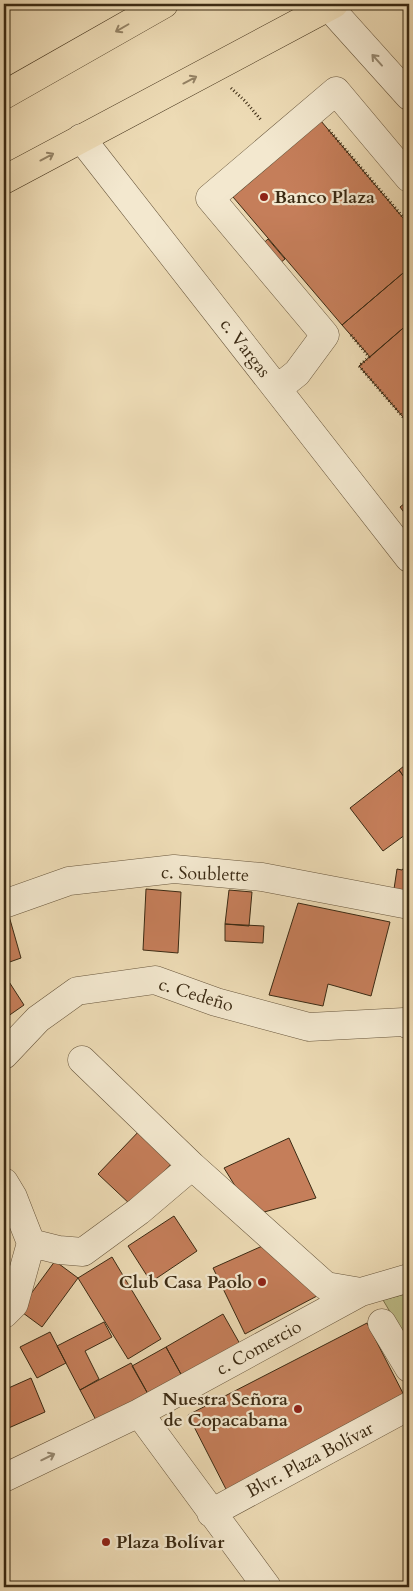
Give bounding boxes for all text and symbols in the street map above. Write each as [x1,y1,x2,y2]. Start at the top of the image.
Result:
one-way arrow [115,24,130,33]
one-way arrow [371,53,382,66]
one-way arrow [182,75,197,84]
one-way arrow [39,152,54,162]
place label: Banco Plaza [274,185,375,210]
marker: Banco Plaza [258,191,270,203]
street label: c. Vargas [214,313,276,383]
street label: c. Soublette [160,860,250,888]
street label: c. Cedeño [155,972,237,1018]
place label: Club Casa Paolo [119,1270,252,1295]
marker: Club Casa Paolo [256,1276,268,1288]
street label: c. Comercio [212,1314,306,1382]
place label: Nuestra Señora de Copacabana [162,1387,288,1433]
marker: Nuestra Señora de Copacabana [292,1403,304,1415]
street label: Blvr. Plaza Bolívar [242,1416,378,1504]
one-way arrow [40,1452,55,1461]
place label: Plaza Bolívar [116,1530,225,1555]
marker: Plaza Bolívar [100,1536,112,1548]

